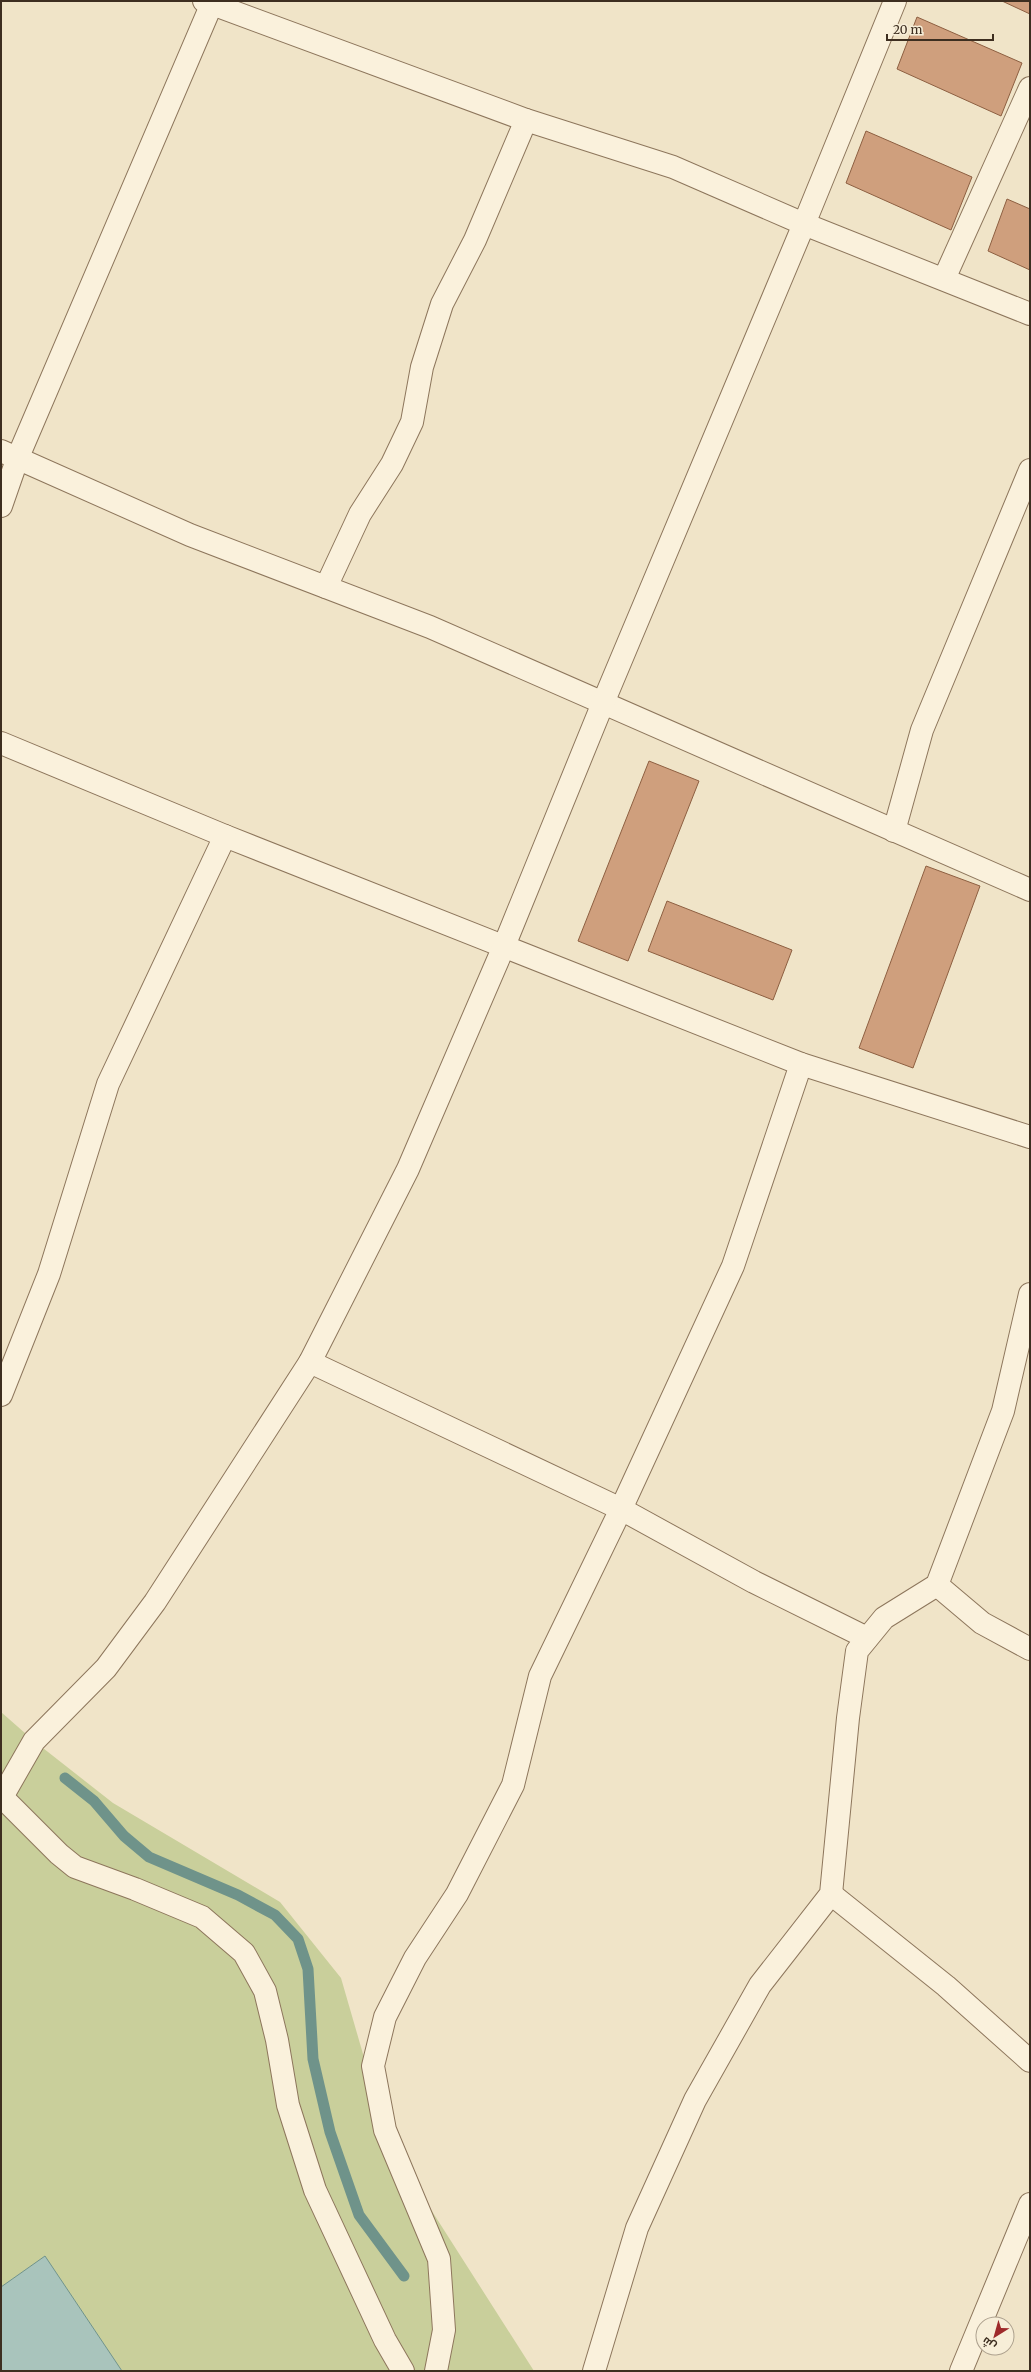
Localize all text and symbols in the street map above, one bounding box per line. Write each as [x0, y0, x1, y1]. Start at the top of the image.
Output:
scale bar [887, 16, 993, 42]
text: 20 m [893, 22, 922, 37]
north arrow [975, 2316, 1015, 2356]
text: ش [979, 2334, 999, 2354]

